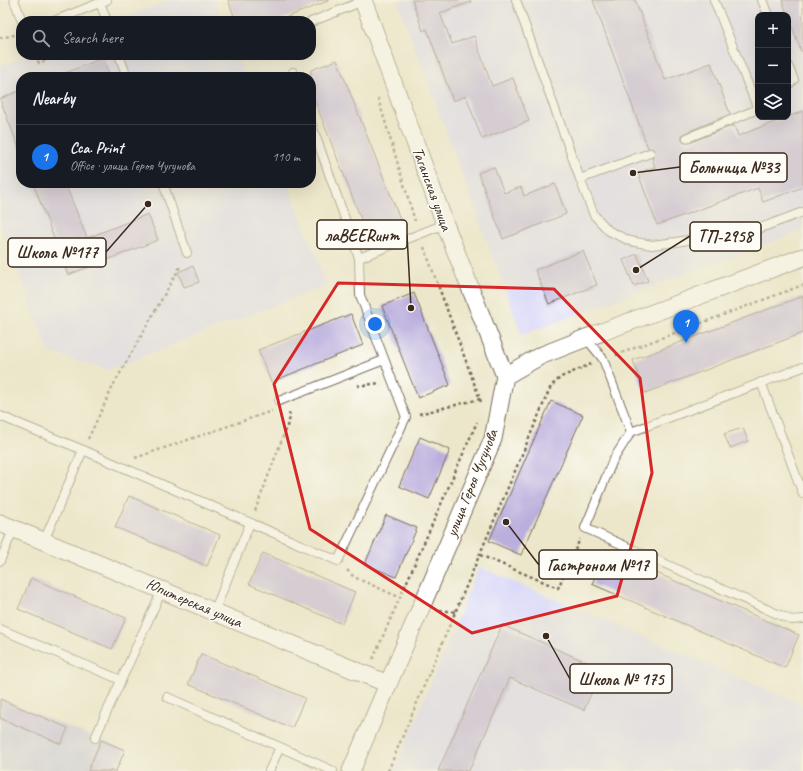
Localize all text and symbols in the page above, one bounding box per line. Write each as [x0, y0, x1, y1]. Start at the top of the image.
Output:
map controls [755, 12, 791, 120]
button: + [755, 12, 791, 48]
search box [16, 16, 316, 60]
icon: search [30, 27, 52, 49]
text: Search here [62, 29, 123, 48]
button: − [755, 48, 791, 84]
button: layers [755, 84, 791, 120]
text: Nearby [32, 88, 75, 109]
text: Cca. Print [70, 139, 123, 158]
street label: Таганская улица [408, 144, 457, 235]
text: 1 [42, 149, 48, 165]
text: 110 m [272, 149, 300, 165]
callout: Больница №33 [680, 153, 787, 182]
text: Больница №33 [689, 157, 781, 178]
text: Office · улица Героя Чугунова [70, 158, 195, 174]
callout: лаBEERинт [317, 220, 407, 249]
callout: ТП-2958 [690, 222, 761, 251]
text: лаBEERинт [325, 225, 400, 246]
text: ТП-2958 [698, 226, 755, 247]
callout: Школа №177 [8, 238, 106, 267]
text: Школа №177 [16, 242, 100, 263]
pin: 1 [673, 310, 699, 343]
your location [365, 314, 385, 334]
street label: улица Героя Чугунова [441, 426, 503, 540]
callout: Гастроном №17 [539, 550, 657, 579]
text: Гастроном №17 [547, 555, 651, 576]
street label: Юпитерская улица [143, 574, 246, 633]
callout: Школа № 175 [570, 664, 672, 693]
text: Школа № 175 [578, 669, 665, 690]

